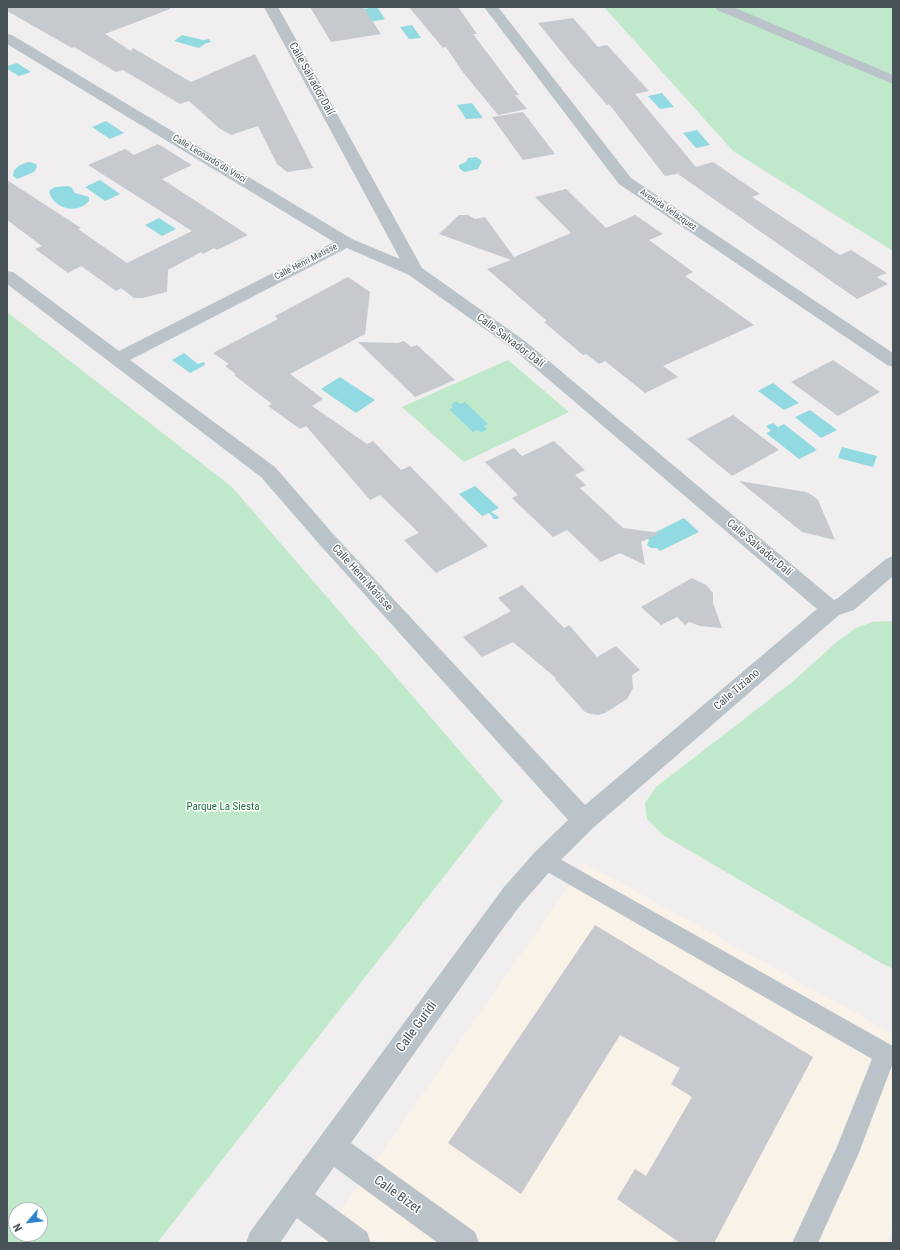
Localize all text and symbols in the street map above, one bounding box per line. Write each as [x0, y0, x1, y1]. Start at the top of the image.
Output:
street label: Calle Salvador Dalí [286, 40, 336, 118]
street label: Calle Leonardo da Vinci [170, 133, 248, 185]
street label: Avenida Velázquez [637, 187, 699, 233]
street label: Calle Henri Matisse [273, 241, 339, 283]
street label: Calle Salvador Dalí [474, 311, 546, 371]
street label: Calle Salvador Dalí [724, 517, 794, 579]
street label: Calle Henri Matisse [329, 542, 395, 614]
street label: Calle Tiziano [712, 667, 762, 713]
park label: Parque La Siesta [186, 800, 260, 814]
street label: Calle Guridi [393, 999, 441, 1055]
street label: Calle Bizet [370, 1173, 424, 1217]
north arrow [8, 1202, 48, 1242]
text: N [11, 1221, 25, 1233]

